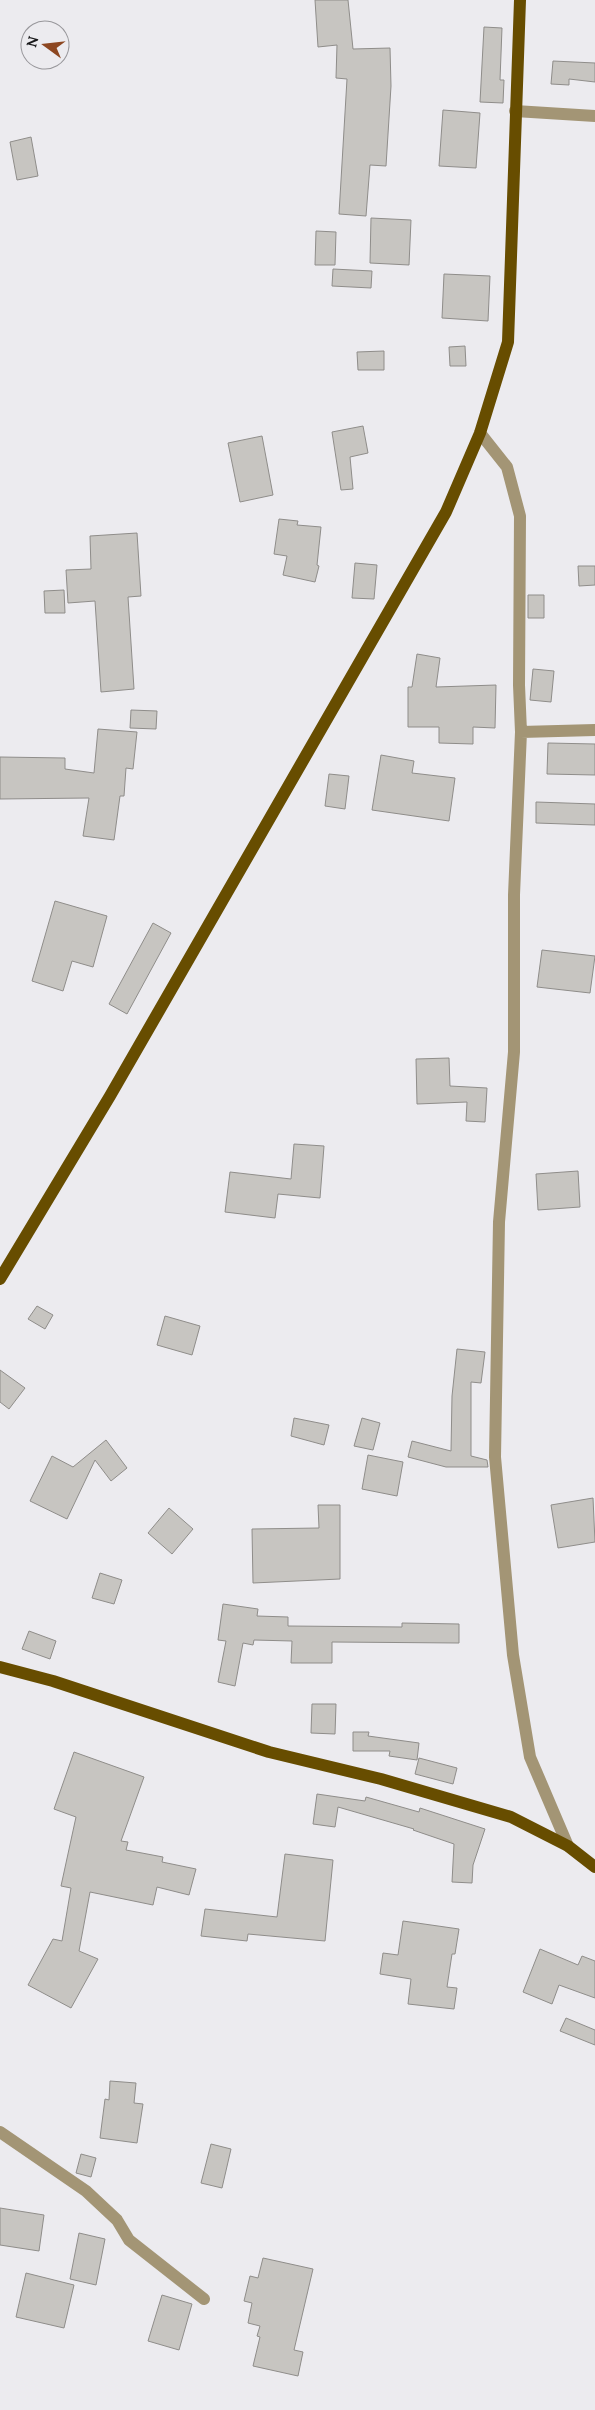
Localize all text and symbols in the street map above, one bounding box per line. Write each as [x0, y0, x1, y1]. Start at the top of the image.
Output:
north arrow [20, 20, 70, 70]
text: N [22, 34, 43, 49]

